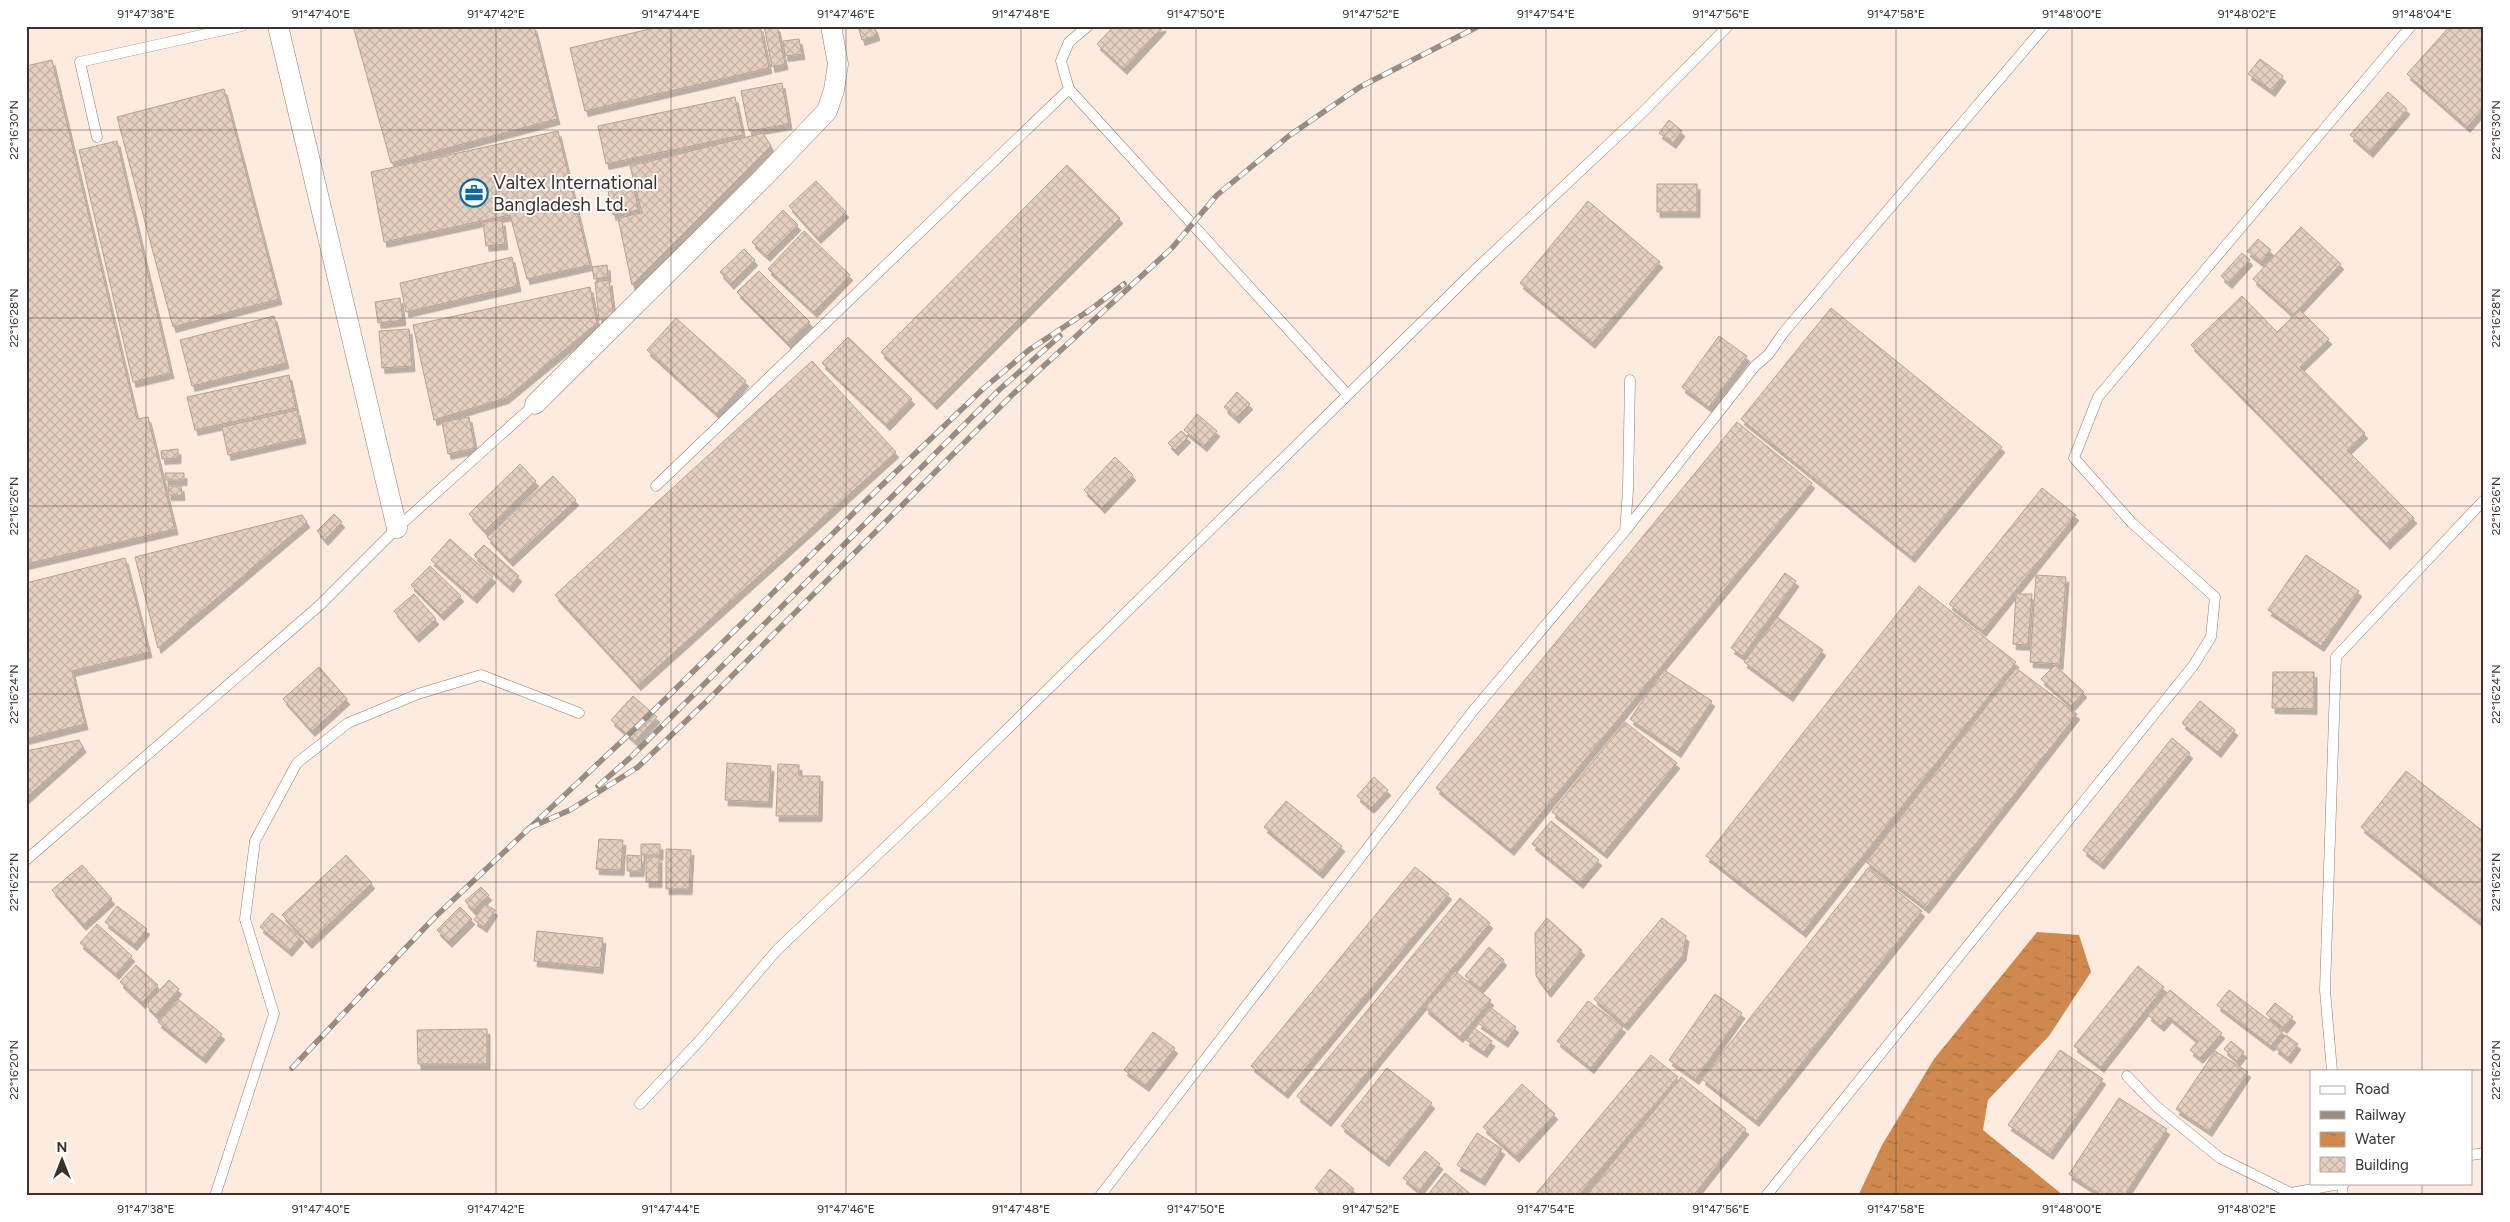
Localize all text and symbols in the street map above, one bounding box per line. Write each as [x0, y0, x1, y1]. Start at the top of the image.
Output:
text: 91°47'38"E [117, 7, 175, 21]
text: 91°47'40"E [292, 7, 350, 21]
text: 91°47'42"E [467, 7, 525, 21]
text: 91°47'44"E [642, 7, 700, 21]
text: 91°47'46"E [817, 7, 875, 21]
text: 91°47'48"E [992, 7, 1050, 21]
text: 91°47'50"E [1167, 7, 1225, 21]
text: 91°47'52"E [1342, 7, 1400, 21]
text: 91°47'54"E [1517, 7, 1575, 21]
text: 91°47'56"E [1692, 7, 1750, 21]
text: 91°47'58"E [1867, 7, 1925, 21]
text: 91°48'00"E [2042, 7, 2102, 21]
text: 91°48'02"E [2218, 7, 2276, 21]
text: 91°48'04"E [2392, 7, 2452, 21]
text: 22°16'30"N [7, 100, 21, 160]
text: 22°16'30"N [2489, 100, 2503, 160]
place label: Valtex International Bangladesh Ltd. [493, 171, 657, 216]
office icon: Valtex International Bangladesh Ltd. [459, 178, 489, 208]
text: 22°16'28"N [7, 288, 21, 348]
text: 22°16'28"N [2489, 288, 2503, 348]
text: 22°16'26"N [7, 477, 21, 535]
text: 22°16'26"N [2489, 477, 2503, 535]
text: 22°16'24"N [7, 664, 21, 724]
text: 22°16'24"N [2489, 664, 2503, 724]
text: 22°16'22"N [7, 853, 21, 911]
text: 22°16'22"N [2489, 853, 2503, 911]
text: 22°16'20"N [7, 1040, 21, 1100]
text: 22°16'20"N [2489, 1040, 2503, 1100]
legend [2310, 1070, 2472, 1184]
text: Road [2355, 1080, 2390, 1098]
text: Railway [2355, 1106, 2406, 1124]
text: Water [2355, 1130, 2395, 1148]
north arrow [38, 1134, 88, 1184]
text: N [57, 1139, 67, 1156]
text: Building [2355, 1156, 2409, 1174]
text: 91°47'38"E [117, 1202, 175, 1216]
text: 91°47'40"E [292, 1202, 350, 1216]
text: 91°47'42"E [467, 1202, 525, 1216]
text: 91°47'44"E [642, 1202, 700, 1216]
text: 91°47'46"E [817, 1202, 875, 1216]
text: 91°47'48"E [992, 1202, 1050, 1216]
text: 91°47'50"E [1167, 1202, 1225, 1216]
text: 91°47'52"E [1342, 1202, 1400, 1216]
text: 91°47'54"E [1517, 1202, 1575, 1216]
text: 91°47'56"E [1692, 1202, 1750, 1216]
text: 91°47'58"E [1867, 1202, 1925, 1216]
text: 91°48'00"E [2042, 1202, 2102, 1216]
text: 91°48'02"E [2218, 1202, 2276, 1216]

